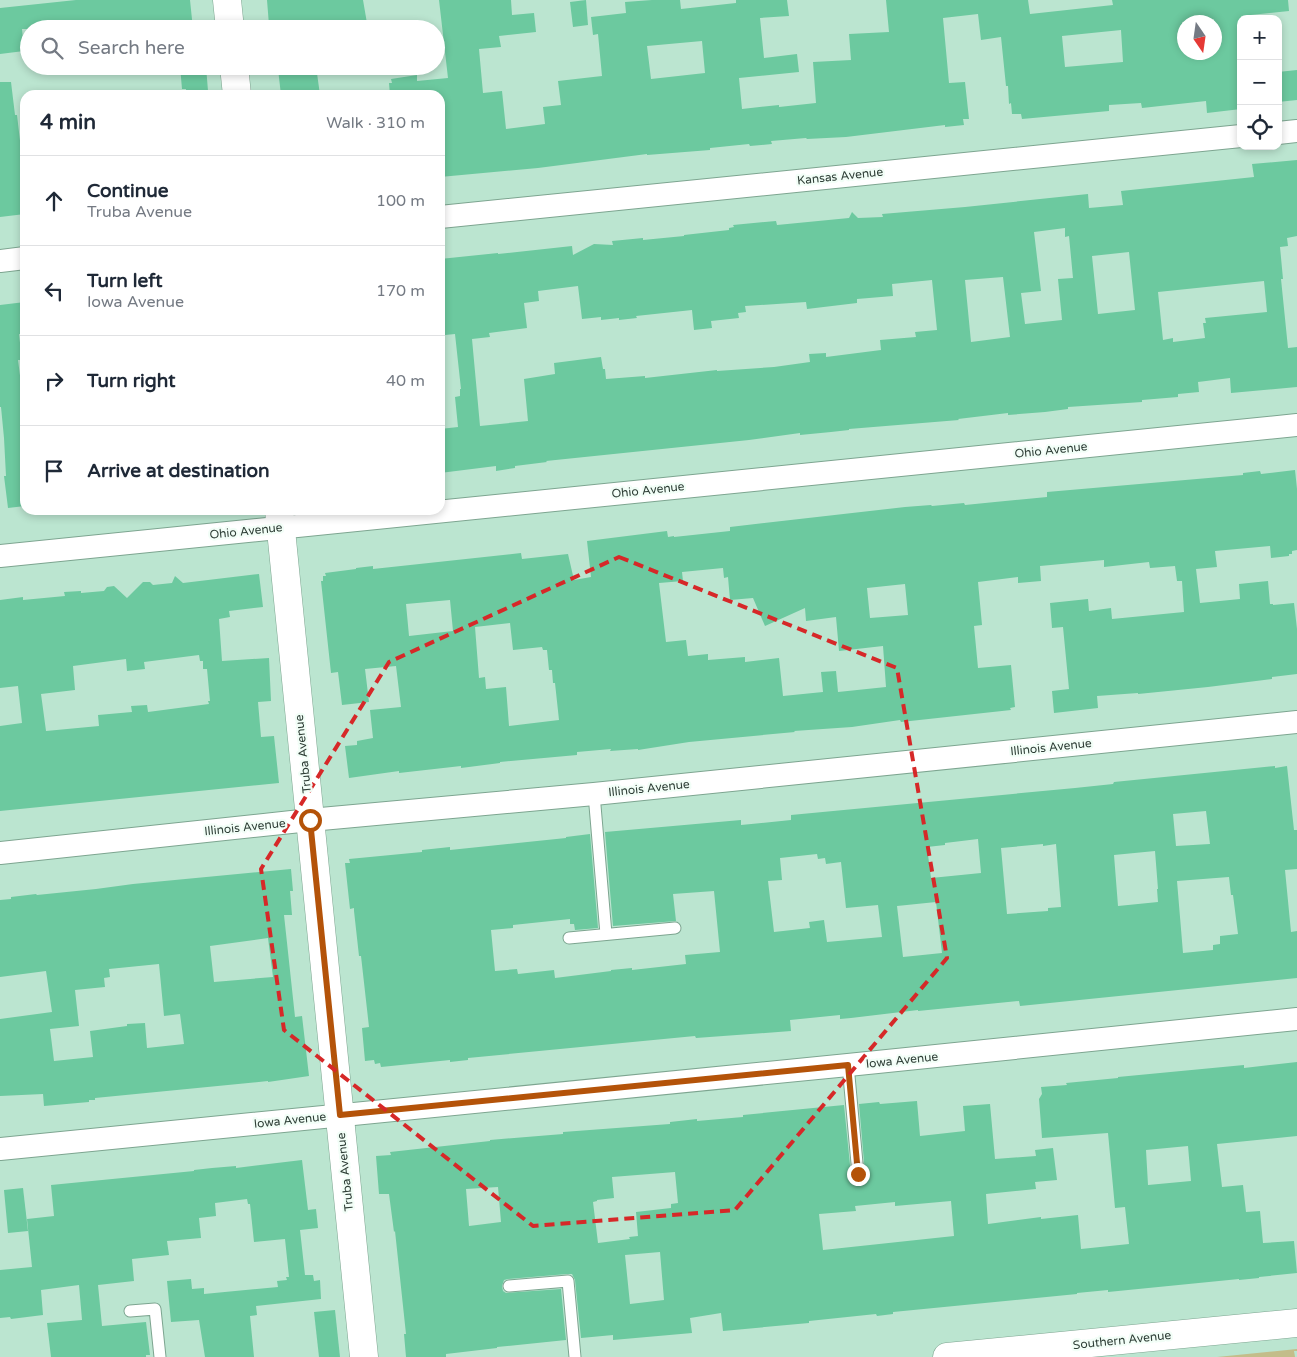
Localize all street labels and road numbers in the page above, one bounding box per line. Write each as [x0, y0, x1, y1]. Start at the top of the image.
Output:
street label: Kansas Avenue [796, 165, 884, 187]
street label: Ohio Avenue [1014, 439, 1088, 461]
street label: Ohio Avenue [611, 479, 685, 501]
street label: Ohio Avenue [209, 520, 283, 542]
street label: Truba Avenue [292, 714, 314, 794]
street label: Illinois Avenue [1010, 736, 1093, 758]
street label: Illinois Avenue [608, 777, 691, 799]
street label: Illinois Avenue [204, 816, 287, 838]
street label: Iowa Avenue [865, 1049, 939, 1071]
street label: Iowa Avenue [253, 1109, 327, 1131]
street label: Truba Avenue [334, 1132, 356, 1212]
street label: Southern Avenue [1072, 1328, 1172, 1352]

